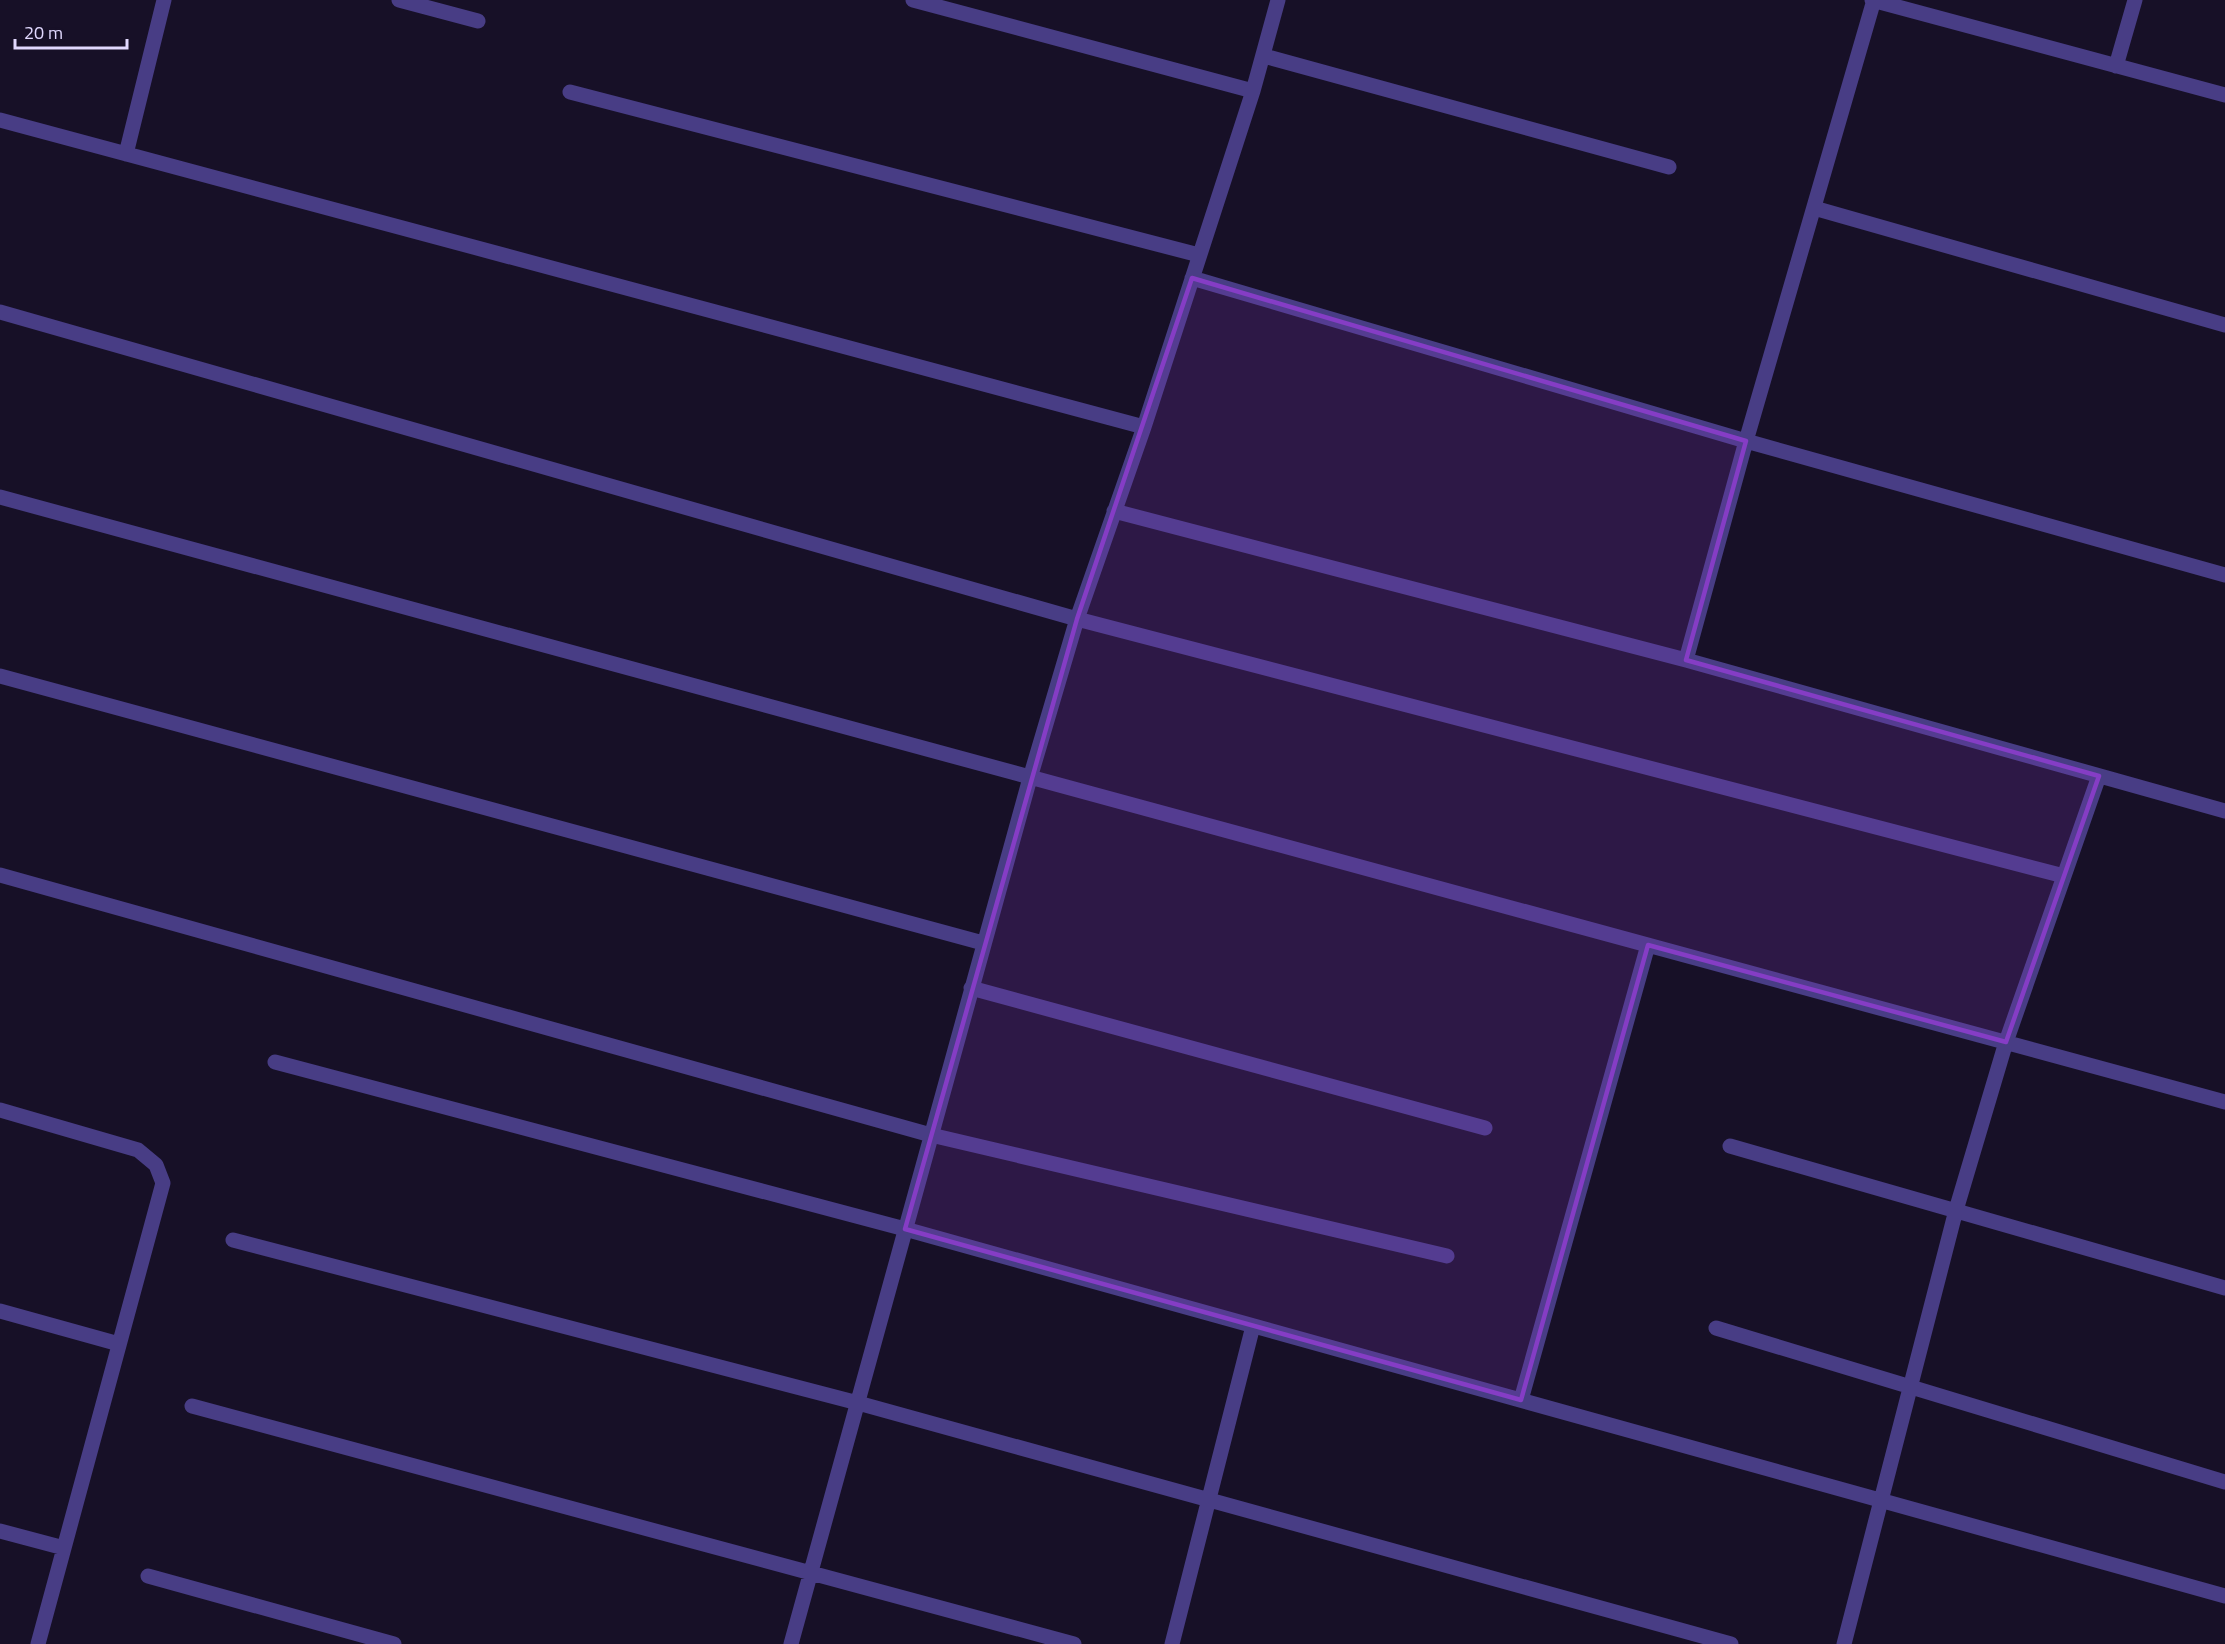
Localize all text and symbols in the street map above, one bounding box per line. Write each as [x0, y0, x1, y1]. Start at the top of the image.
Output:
scale bar [15, 12, 128, 50]
text: 20 m [24, 19, 63, 46]

